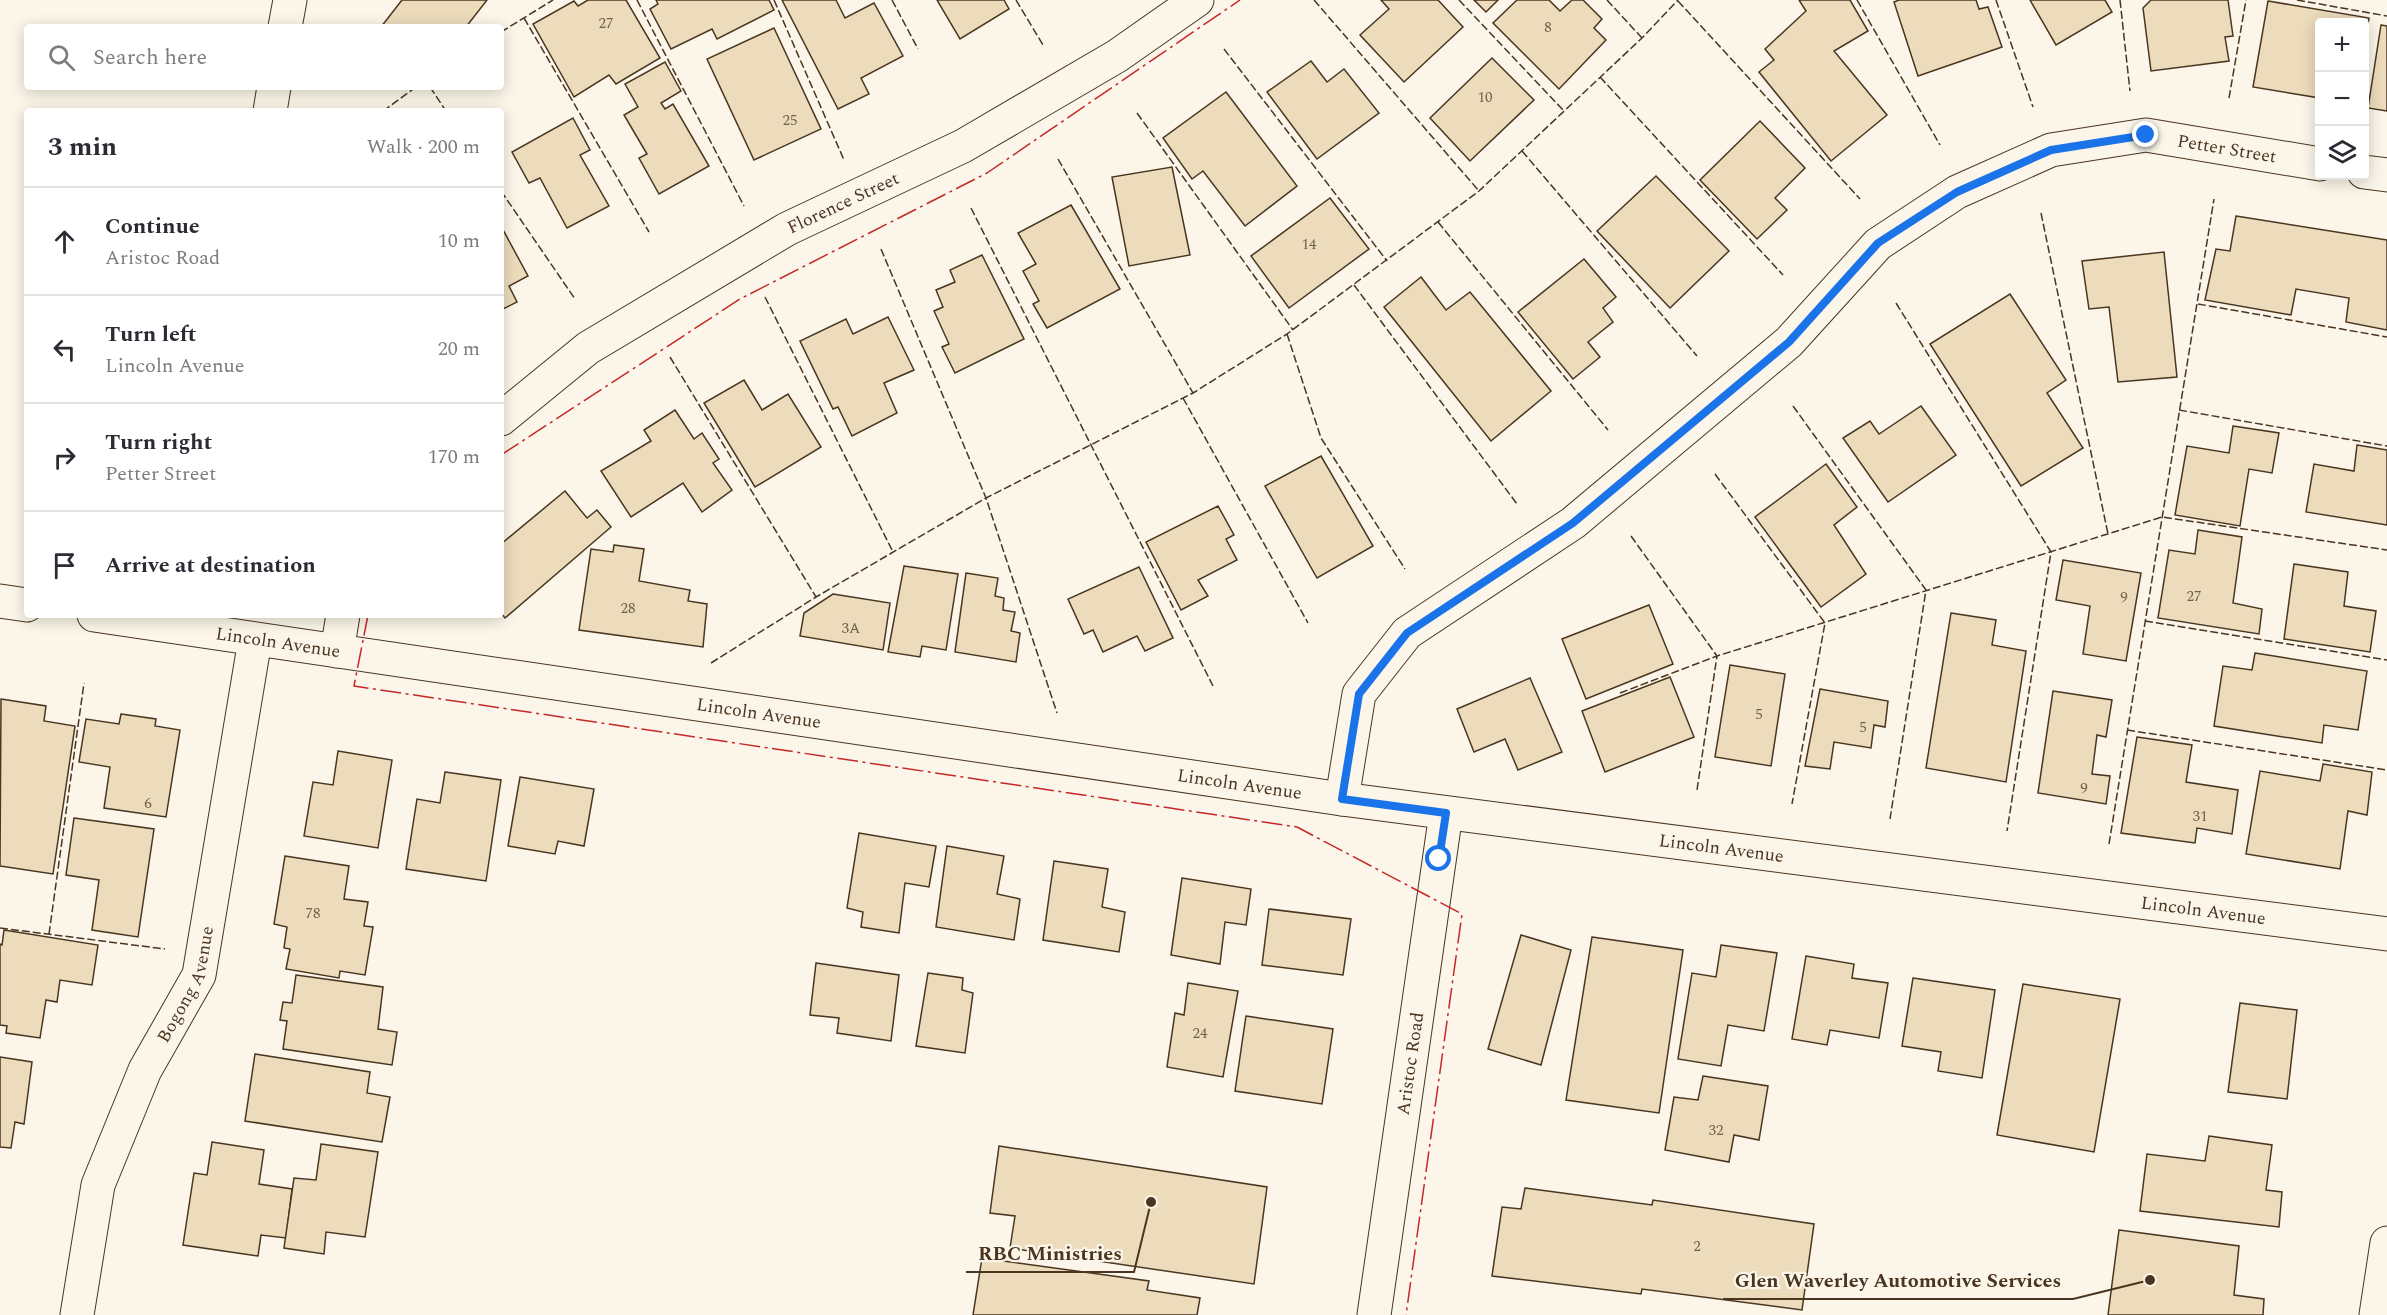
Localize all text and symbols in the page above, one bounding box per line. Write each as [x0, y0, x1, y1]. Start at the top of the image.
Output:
house number: 27 [598, 12, 614, 35]
house number: 8 [1544, 16, 1552, 39]
map controls [2315, 18, 2369, 180]
button: + [2315, 18, 2369, 72]
search box [24, 24, 504, 90]
icon: search [45, 41, 78, 74]
text: Search here [93, 41, 207, 74]
button: − [2315, 72, 2369, 126]
house number: 10 [1477, 86, 1493, 109]
house number: 25 [782, 109, 798, 132]
route end [2132, 121, 2158, 147]
button: layers [2315, 126, 2369, 180]
text: 3 min [48, 127, 117, 167]
street label: Petter Street [2175, 127, 2279, 170]
text: Walk · 200 m [367, 132, 480, 162]
street label: Florence Street [782, 165, 904, 241]
text: Continue [105, 210, 200, 243]
icon: ahead [48, 225, 81, 258]
text: 10 m [438, 226, 480, 256]
house number: 14 [1301, 233, 1317, 256]
text: Aristoc Road [105, 243, 220, 273]
text: Turn left [105, 318, 197, 351]
icon: left [48, 333, 81, 366]
text: 20 m [438, 334, 480, 364]
text: Lincoln Avenue [105, 351, 244, 381]
text: Turn right [105, 426, 212, 459]
icon: right [48, 441, 81, 474]
text: 170 m [428, 442, 480, 472]
text: Petter Street [105, 459, 216, 489]
icon: arrive [48, 549, 81, 582]
text: Arrive at destination [105, 549, 316, 582]
house number: 27 [2186, 585, 2202, 608]
house number: 9 [2120, 586, 2128, 609]
house number: 28 [620, 597, 636, 620]
house number: 3A [842, 617, 860, 640]
street label: Lincoln Avenue [214, 620, 342, 665]
street label: Lincoln Avenue [695, 691, 823, 736]
house number: 5 [1755, 703, 1763, 726]
house number: 5 [1859, 716, 1867, 739]
street label: Lincoln Avenue [1176, 761, 1304, 806]
house number: 9 [2080, 777, 2088, 800]
house number: 6 [144, 792, 152, 815]
house number: 31 [2192, 805, 2208, 828]
street label: Lincoln Avenue [1657, 827, 1785, 869]
route start [1425, 845, 1451, 871]
street label: Lincoln Avenue [2139, 889, 2267, 932]
house number: 78 [305, 902, 321, 925]
street label: Bogong Avenue [150, 924, 220, 1048]
street label: Aristoc Road [1389, 1010, 1431, 1117]
house number: 24 [1192, 1022, 1208, 1045]
house number: 32 [1708, 1119, 1724, 1142]
callout: RBC Ministries [966, 1234, 1134, 1272]
house number: 2 [1693, 1235, 1701, 1258]
text: RBC Ministries [978, 1239, 1122, 1269]
callout: Glen Waverley Automotive Services [1723, 1261, 2073, 1299]
text: Glen Waverley Automotive Services [1735, 1266, 2061, 1296]

